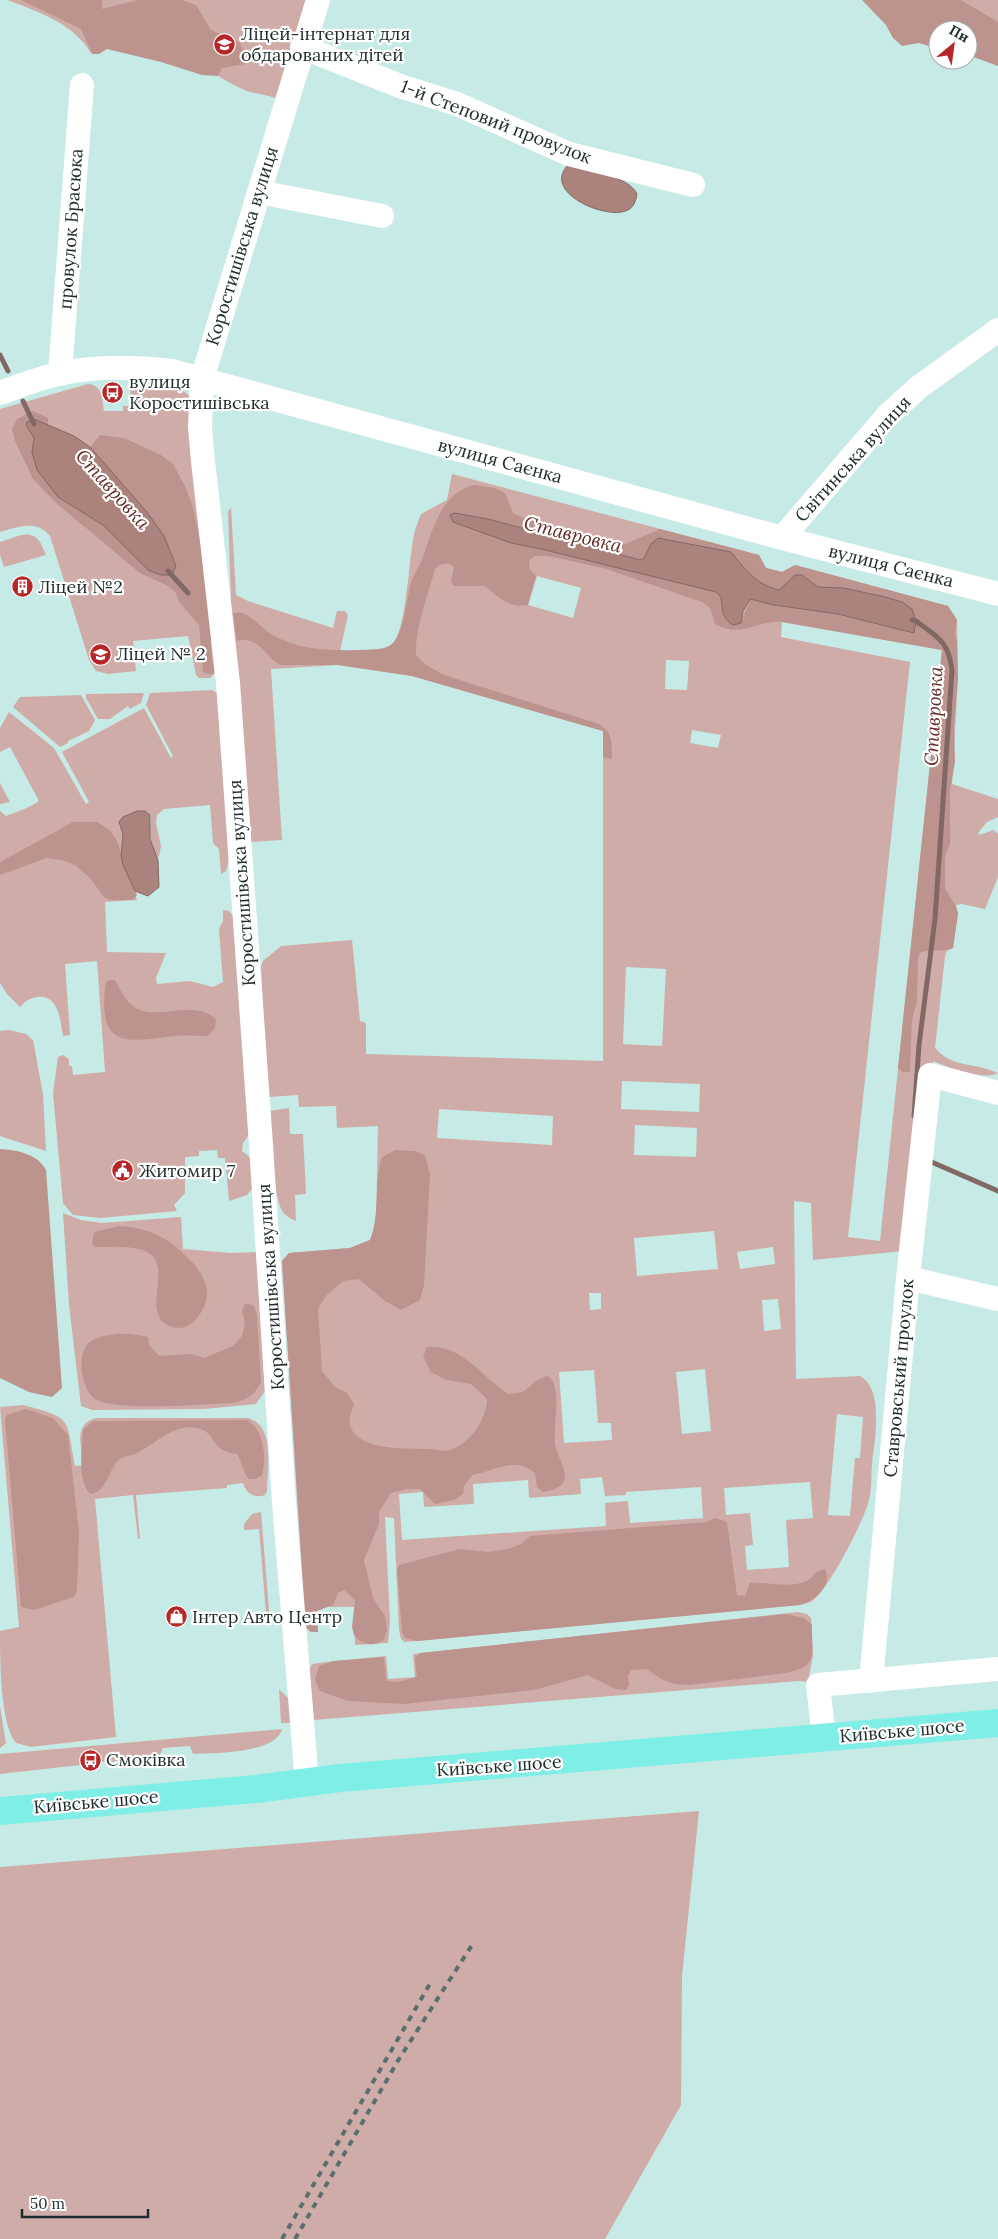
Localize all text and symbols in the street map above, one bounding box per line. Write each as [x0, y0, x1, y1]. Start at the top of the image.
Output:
north arrow [928, 20, 978, 70]
text: Пн [946, 21, 973, 46]
place label: Ліцей-інтернат для обдарованих дітей [241, 22, 410, 66]
school or university icon: Ліцей-інтернат для обдарованих дітей [213, 32, 237, 56]
street label: 1-й Степовий провулок [397, 74, 595, 169]
street label: Коростишівська вулиця [200, 143, 283, 348]
street label: провулок Брасюка [53, 148, 88, 310]
place label: вулиця Коростишівська [129, 370, 270, 414]
bus stop icon: вулиця Коростишівська [101, 380, 125, 404]
street label: Світинська вулиця [790, 391, 916, 527]
street label: вулиця Саєнка [435, 433, 565, 488]
water label: Ставровка [71, 444, 156, 535]
water label: Ставровка [522, 510, 625, 558]
street label: вулиця Саєнка [826, 539, 956, 592]
building icon: Ліцей №2 [10, 575, 34, 599]
place label: Ліцей №2 [38, 575, 123, 598]
school or university icon: Ліцей № 2 [88, 642, 112, 666]
place label: Ліцей № 2 [116, 642, 206, 665]
water label: Ставровка [918, 665, 948, 766]
street label: Коростишівська вулиця [223, 779, 260, 987]
public building icon: Житомир 7 [111, 1159, 135, 1183]
place label: Житомир 7 [139, 1159, 235, 1182]
street label: Коростишівська вулиця [252, 1183, 289, 1391]
street label: Ставровський проулок [878, 1277, 919, 1478]
shop icon: Інтер Авто Центр [164, 1605, 188, 1629]
place label: Інтер Авто Центр [192, 1605, 342, 1628]
street label: Київське шосе [838, 1714, 966, 1747]
bus stop icon: Смоківка [78, 1748, 102, 1772]
place label: Смоківка [106, 1748, 185, 1771]
street label: Київське шосе [436, 1750, 563, 1781]
street label: Київське шосе [32, 1785, 160, 1818]
scale bar [22, 2186, 149, 2218]
text: 50 m [30, 2194, 65, 2213]

